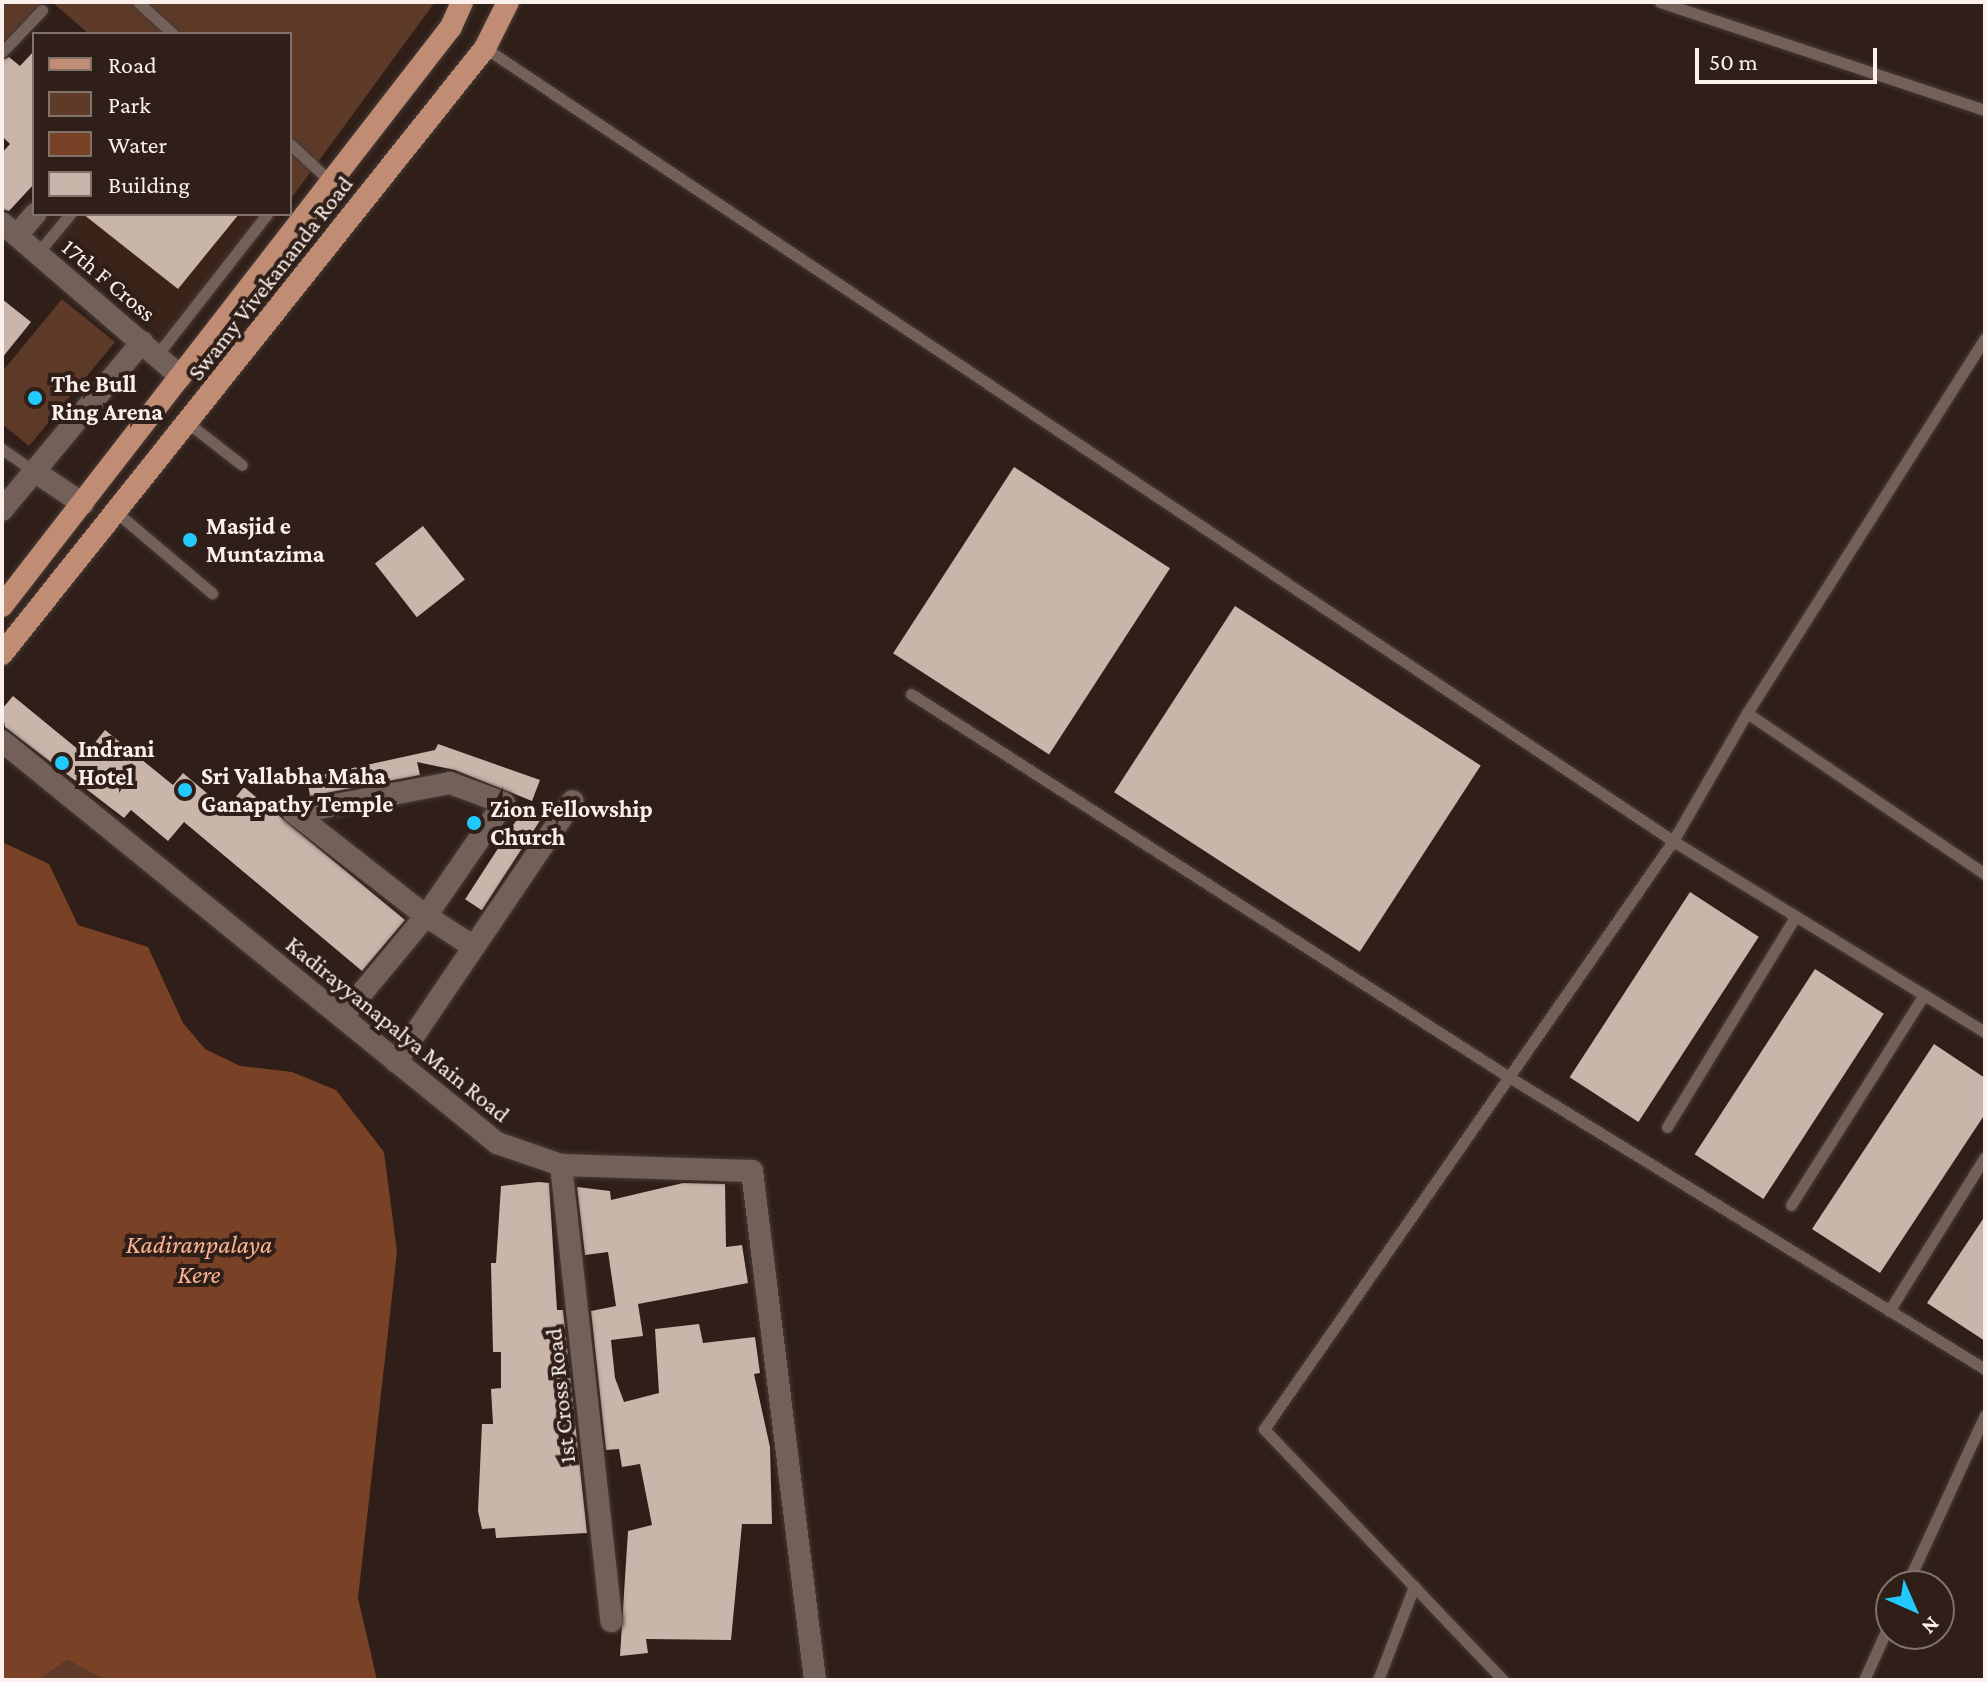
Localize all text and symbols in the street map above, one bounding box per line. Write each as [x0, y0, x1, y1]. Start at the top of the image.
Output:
legend [32, 32, 292, 216]
scale bar [1699, 32, 1881, 82]
text: 50 m [1709, 48, 1758, 75]
text: Road [108, 51, 157, 78]
text: Park [108, 91, 151, 118]
text: Water [108, 131, 167, 158]
street label: Swamy Vivekananda Road [181, 170, 359, 386]
text: Building [108, 171, 190, 198]
street label: 17th F Cross [56, 232, 162, 328]
place label: The Bull Ring Arena [51, 370, 163, 426]
marker: The Bull Ring Arena [26, 389, 44, 407]
place label: Masjid e Muntazima [206, 512, 324, 568]
marker: Masjid e Muntazima [181, 531, 199, 549]
place label: Indrani Hotel [78, 735, 155, 791]
marker: Indrani Hotel [53, 754, 71, 772]
place label: Sri Vallabha Maha Ganapathy Temple [201, 762, 393, 818]
marker: Sri Vallabha Maha Ganapathy Temple [176, 781, 194, 799]
place label: Zion Fellowship Church [490, 795, 653, 851]
marker: Zion Fellowship Church [465, 814, 483, 832]
street label: Kadirayyanapalya Main Road [280, 930, 516, 1128]
water label: Kadiranpalaya Kere [126, 1229, 272, 1290]
street label: 1st Cross Road [539, 1327, 581, 1465]
north arrow [1875, 1570, 1955, 1650]
text: N [1917, 1612, 1945, 1640]

